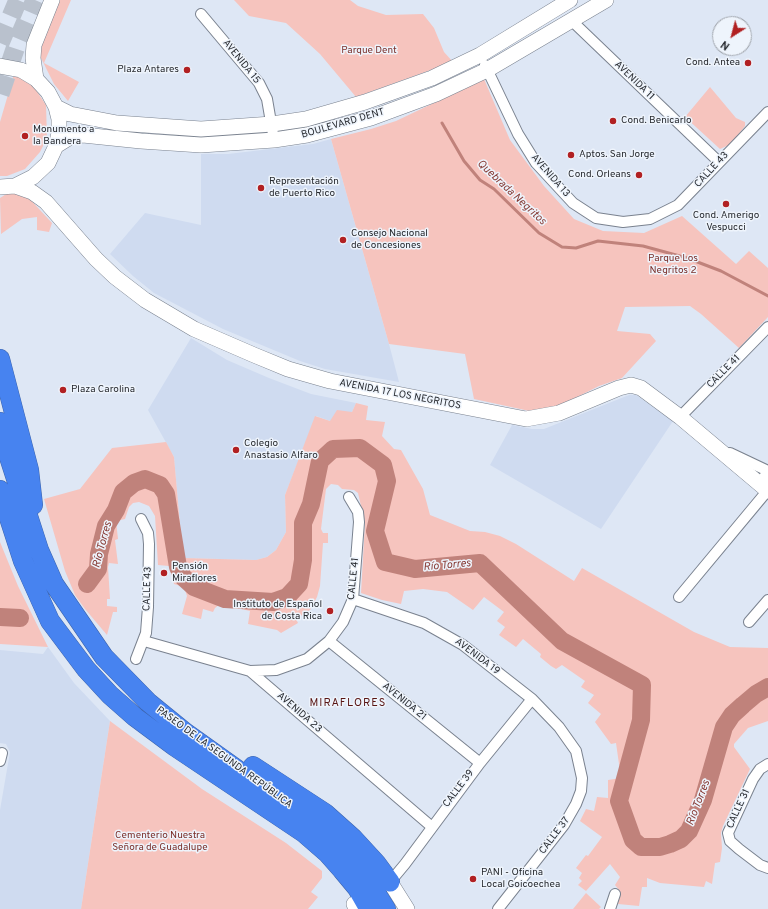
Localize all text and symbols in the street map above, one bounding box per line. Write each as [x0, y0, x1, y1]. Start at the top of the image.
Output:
north arrow [712, 16, 752, 56]
street label: AVENIDA 15 [220, 37, 262, 87]
text: N [718, 37, 733, 53]
park label: Parque Dent [341, 45, 397, 57]
place label: Cond. Antea [685, 57, 740, 69]
marker: Cond. Antea [743, 58, 753, 68]
street label: AVENIDA 11 [612, 59, 656, 103]
place label: Plaza Antares [117, 64, 179, 76]
marker: Plaza Antares [182, 65, 192, 75]
street label: BOULEVARD DENT [300, 106, 386, 142]
place label: Cond. Benicarlo [621, 115, 692, 127]
marker: Cond. Benicarlo [608, 116, 618, 126]
place label: Monumento a la Bandera [33, 124, 94, 148]
marker: Monumento a la Bandera [20, 131, 30, 141]
place label: Aptos. San Jorge [579, 149, 655, 161]
marker: Aptos. San Jorge [566, 150, 576, 160]
street label: CALLE 43 [692, 150, 732, 190]
street label: AVENIDA 13 [528, 152, 572, 200]
water label: Quebrada Negritos [474, 158, 548, 228]
place label: Cond. Orleans [568, 169, 631, 181]
marker: Cond. Orleans [634, 170, 644, 180]
place label: Representación de Puerto Rico [269, 176, 339, 200]
marker: Representación de Puerto Rico [256, 183, 266, 193]
marker: Cond. Amerigo Vespucci [721, 199, 731, 209]
place label: Cond. Amerigo Vespucci [693, 210, 759, 234]
place label: Consejo Nacional de Concesiones [351, 228, 428, 252]
marker: Consejo Nacional de Concesiones [338, 235, 348, 245]
park label: Parque Los Negritos 2 [648, 253, 698, 276]
street label: CALLE 41 [705, 353, 743, 391]
street label: AVENIDA 17 LOS NEGRITOS [338, 377, 462, 413]
place label: Plaza Carolina [71, 384, 135, 396]
marker: Plaza Carolina [58, 385, 68, 395]
place label: Colegio Anastasio Alfaro [244, 438, 318, 462]
marker: Colegio Anastasio Alfaro [231, 445, 241, 455]
water label: Río Torres [90, 520, 116, 570]
street label: CALLE 41 [346, 557, 362, 601]
water label: Río Torres [423, 557, 471, 575]
place label: Pensión Miraflores [172, 561, 217, 584]
street label: CALLE 43 [141, 566, 155, 612]
marker: Pensión Miraflores [159, 568, 169, 578]
place label: Instituto de Español de Costa Rica [233, 599, 322, 622]
marker: Instituto de Español de Costa Rica [325, 606, 335, 616]
street label: AVENIDA 19 [452, 636, 502, 678]
street label: AVENIDA 21 [380, 681, 428, 723]
street label: AVENIDA 23 [274, 690, 324, 736]
district label: MIRAFLORES [310, 697, 386, 711]
street label: PASEO DE LA SEGUNDA REPÚBLICA [154, 705, 294, 811]
street label: CALLE 39 [441, 768, 477, 810]
water label: Río Torres [684, 778, 714, 828]
street label: CALLE 31 [725, 787, 753, 831]
street label: CALLE 37 [537, 815, 573, 857]
park label: Cementerio Nuestra Señora de Guadalupe [112, 830, 208, 854]
place label: PANI - Oficina Local Goicoechea [481, 867, 560, 890]
marker: PANI - Oficina Local Goicoechea [468, 874, 478, 884]

